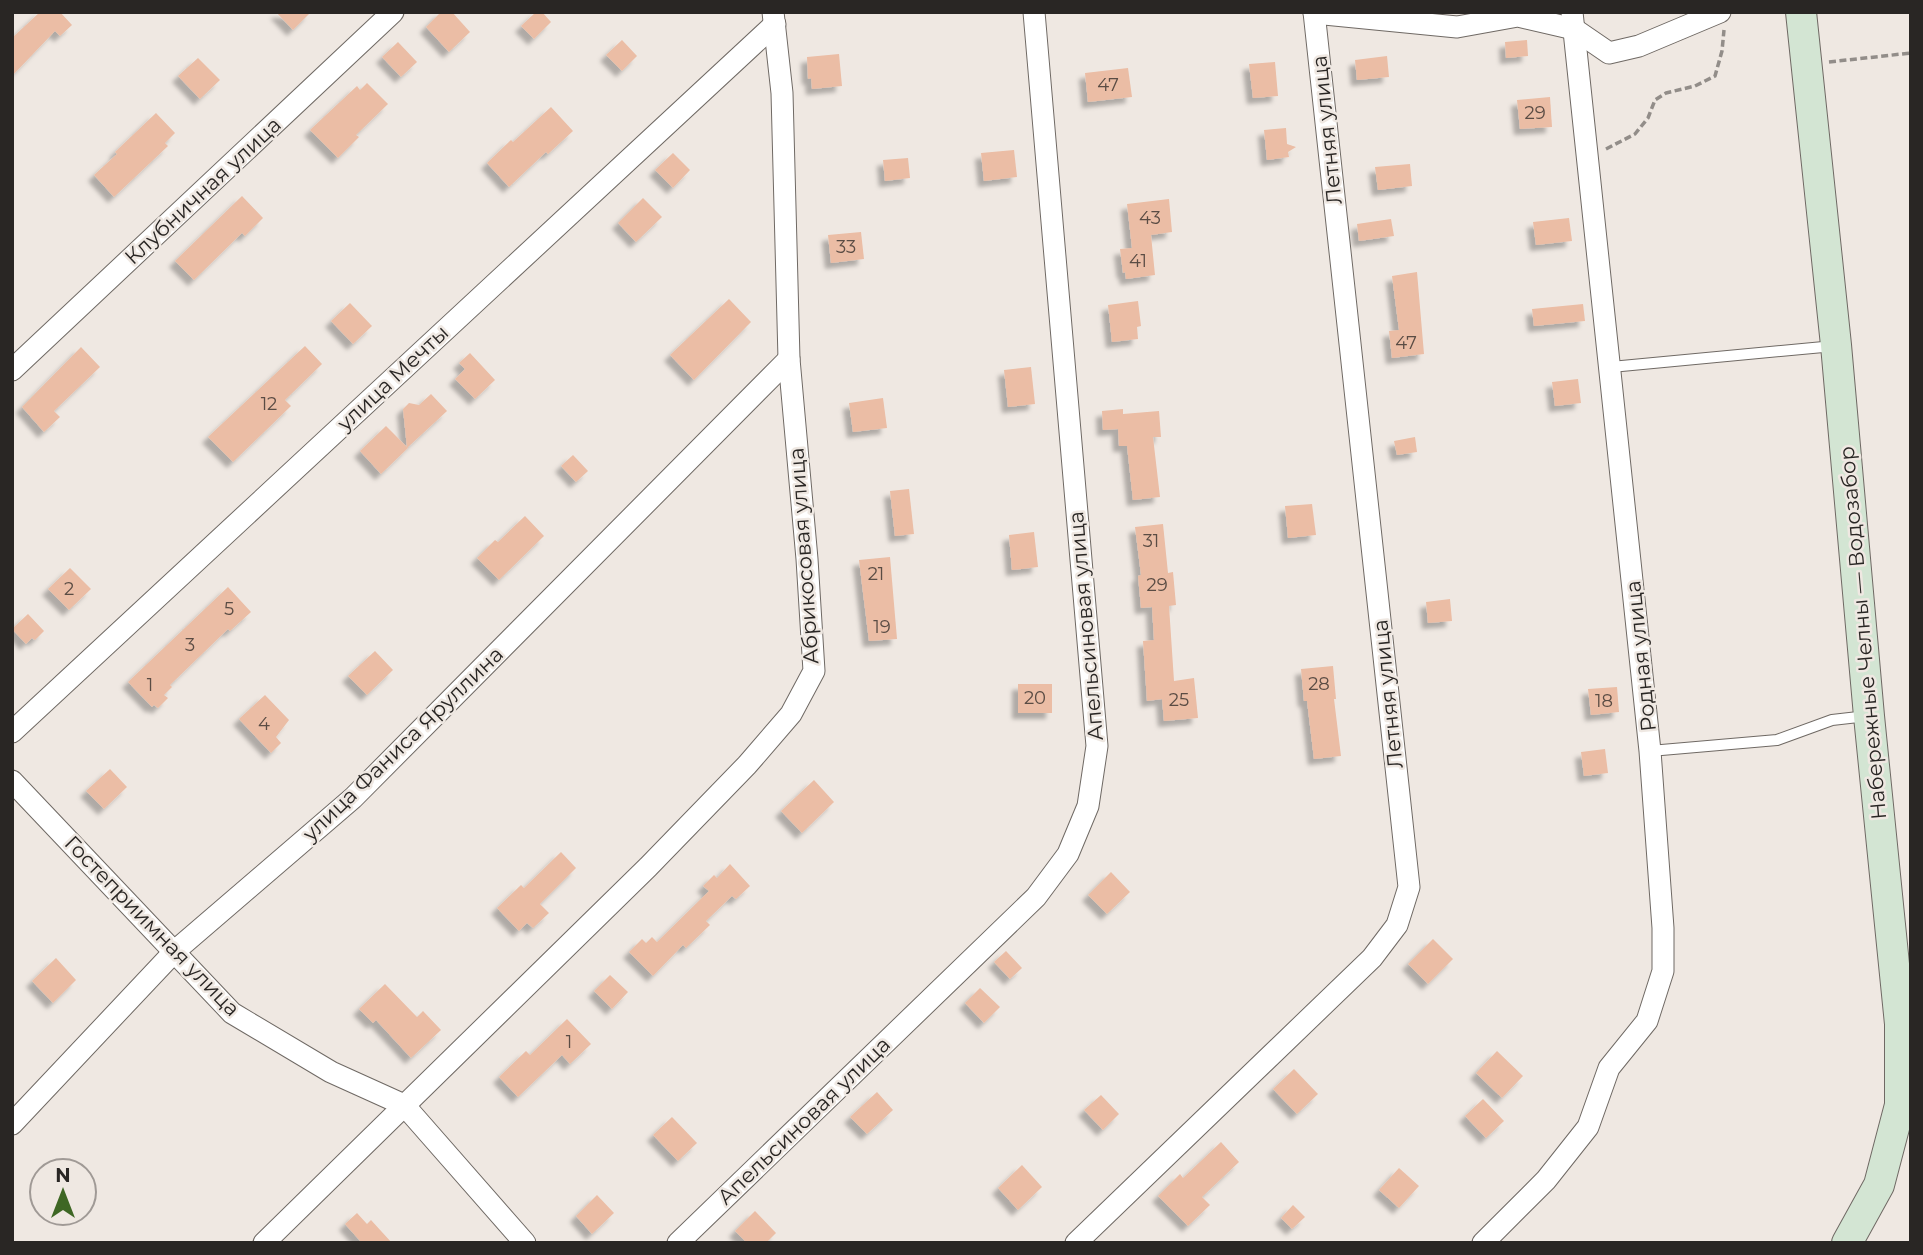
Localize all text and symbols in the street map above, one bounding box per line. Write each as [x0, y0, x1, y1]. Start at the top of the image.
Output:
street label: Летняя улица [1306, 54, 1347, 206]
house number: 47 [1097, 74, 1119, 96]
house number: 29 [1524, 102, 1546, 124]
street label: Клубничная улица [119, 112, 286, 270]
house number: 43 [1139, 207, 1161, 229]
house number: 33 [836, 236, 856, 258]
house number: 41 [1129, 250, 1147, 272]
street label: улица Мечты [331, 320, 454, 436]
house number: 47 [1395, 332, 1417, 354]
house number: 12 [261, 393, 277, 415]
street label: Набережные Челны — Водозабор [1834, 445, 1891, 821]
street label: Абрикосовая улица [783, 447, 824, 665]
street label: Апельсиновая улица [1063, 510, 1108, 742]
house number: 31 [1143, 530, 1159, 552]
house number: 21 [868, 563, 884, 585]
house number: 29 [1146, 574, 1168, 596]
house number: 2 [64, 578, 74, 600]
street label: Родная улица [1620, 579, 1661, 733]
house number: 5 [224, 598, 234, 620]
house number: 19 [873, 616, 891, 638]
street label: Летняя улица [1367, 618, 1408, 770]
house number: 3 [185, 634, 195, 656]
street label: улица Фаниса Яруллина [297, 641, 508, 847]
house number: 28 [1308, 673, 1330, 695]
house number: 1 [147, 674, 153, 696]
house number: 20 [1024, 687, 1046, 709]
house number: 25 [1169, 689, 1189, 711]
house number: 18 [1595, 690, 1613, 712]
house number: 4 [258, 713, 270, 735]
street label: Гостеприимная улица [60, 830, 245, 1021]
house number: 1 [566, 1031, 572, 1053]
street label: Апельсиновая улица [712, 1032, 895, 1210]
north arrow [28, 1157, 98, 1227]
text: N [55, 1164, 71, 1187]

